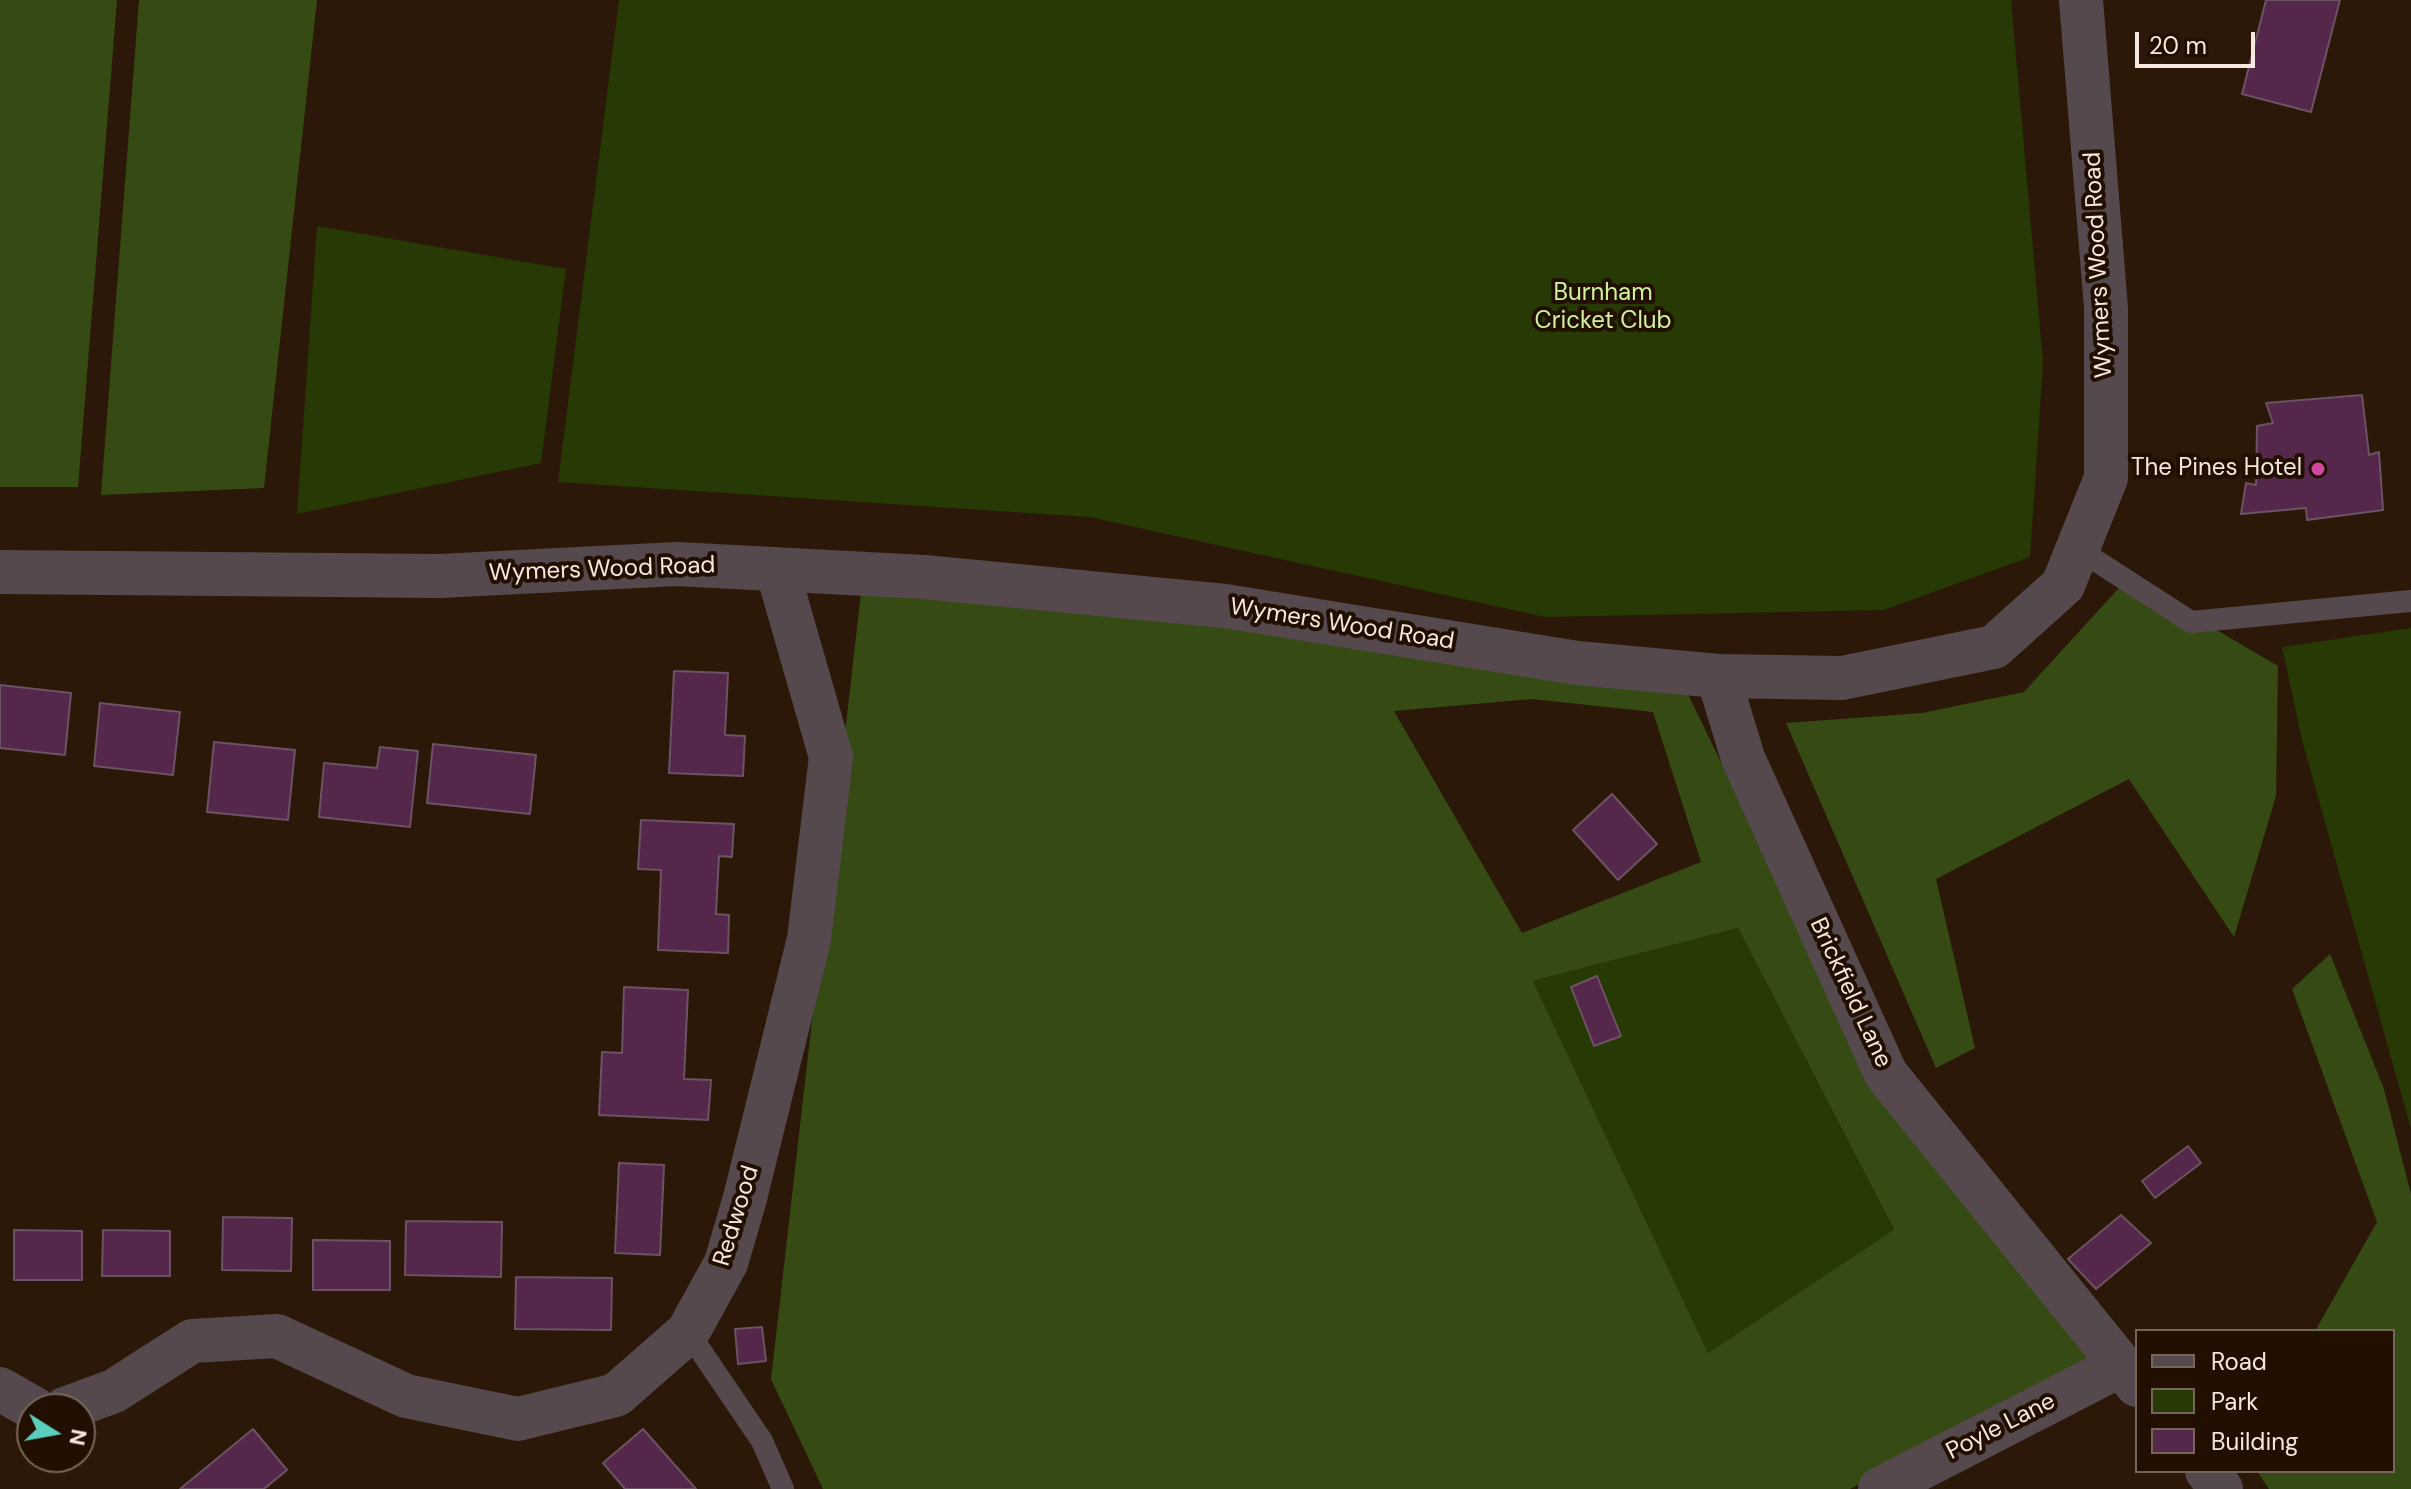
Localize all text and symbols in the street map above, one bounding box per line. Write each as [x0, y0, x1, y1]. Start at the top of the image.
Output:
scale bar [2139, 16, 2259, 66]
text: 20 m [2149, 30, 2207, 61]
street label: Wymers Wood Road [2079, 151, 2119, 379]
park label: Burnham Cricket Club [1534, 280, 1672, 336]
place label: The Pines Hotel [2131, 455, 2302, 483]
marker: The Pines Hotel [2309, 460, 2327, 478]
street label: Wymers Wood Road [488, 552, 716, 588]
street label: Wymers Wood Road [1228, 593, 1456, 657]
street label: Brickfield Lane [1803, 914, 1897, 1072]
street label: Redwood [708, 1162, 766, 1270]
legend [2135, 1329, 2395, 1473]
text: Road [2211, 1346, 2267, 1377]
text: Park [2211, 1386, 2258, 1417]
street label: Poyle Lane [1942, 1387, 2060, 1467]
north arrow [16, 1393, 96, 1473]
text: Building [2211, 1426, 2298, 1457]
text: N [62, 1427, 94, 1448]

